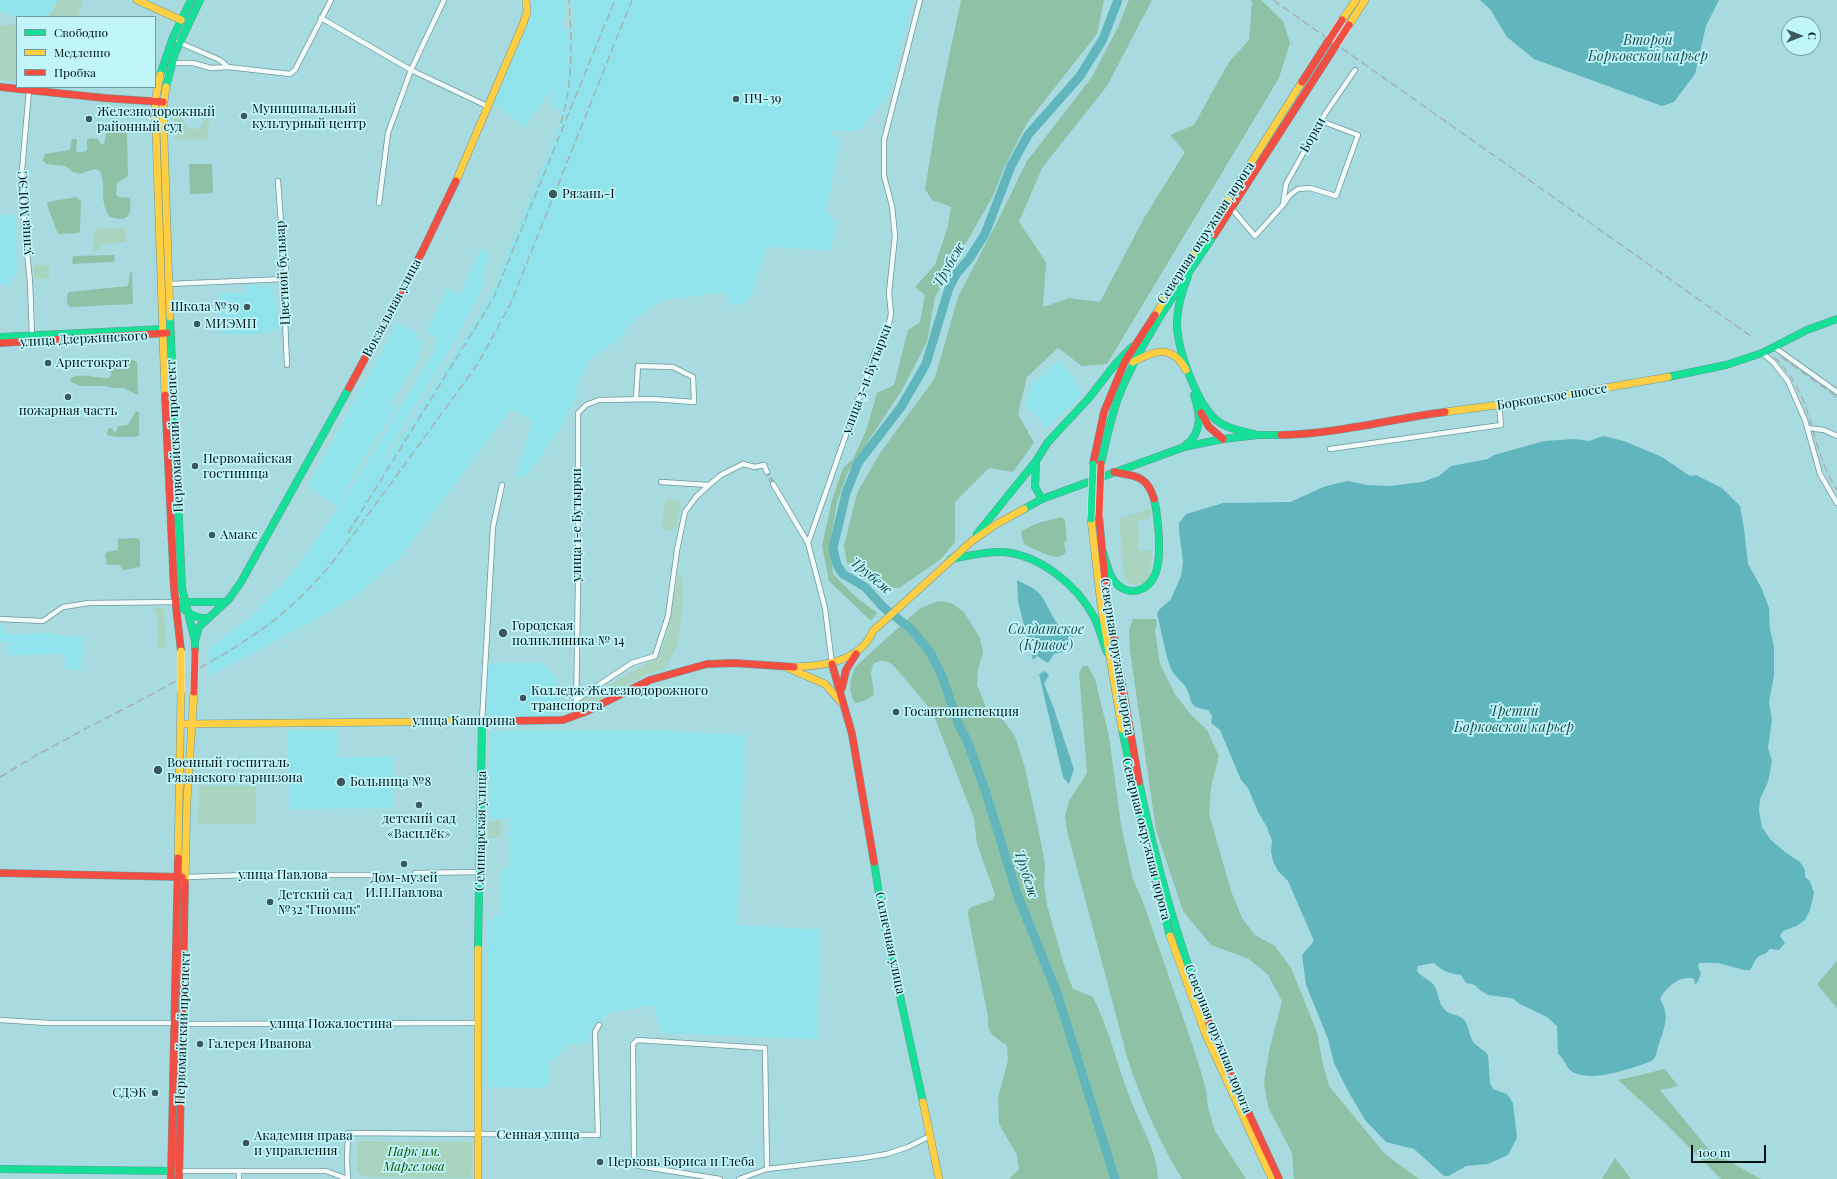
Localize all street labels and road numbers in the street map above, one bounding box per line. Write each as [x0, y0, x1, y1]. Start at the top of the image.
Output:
street label: Борки [1297, 115, 1329, 155]
street label: Северная окружная дорога [1154, 159, 1258, 307]
street label: улица МОГЭС [15, 171, 35, 255]
street label: Цветной бульвар [272, 220, 294, 326]
street label: Вокзальная улица [360, 256, 424, 360]
street label: улица 3-и Бутырки [839, 322, 895, 436]
street label: улица Дзержинского [20, 328, 148, 350]
street label: Первомайский проспект [163, 359, 187, 513]
street label: Борковское шоссе [1496, 381, 1608, 413]
street label: улица 1-е Бутырки [569, 468, 585, 582]
street label: Северная оружная дорога [1097, 577, 1137, 737]
street label: улица Каширина [413, 713, 515, 729]
street label: Северная окружная дорога [1118, 756, 1174, 922]
street label: Семинарская улица [472, 771, 490, 891]
street label: улица Павлова [238, 867, 328, 883]
street label: Солнечная улица [872, 890, 908, 996]
street label: Первомайский проспект [173, 951, 193, 1105]
street label: Северная оружная дорога [1181, 962, 1255, 1116]
street label: улица Пожалостина [270, 1016, 392, 1032]
street label: Сенная улица [496, 1127, 580, 1143]

